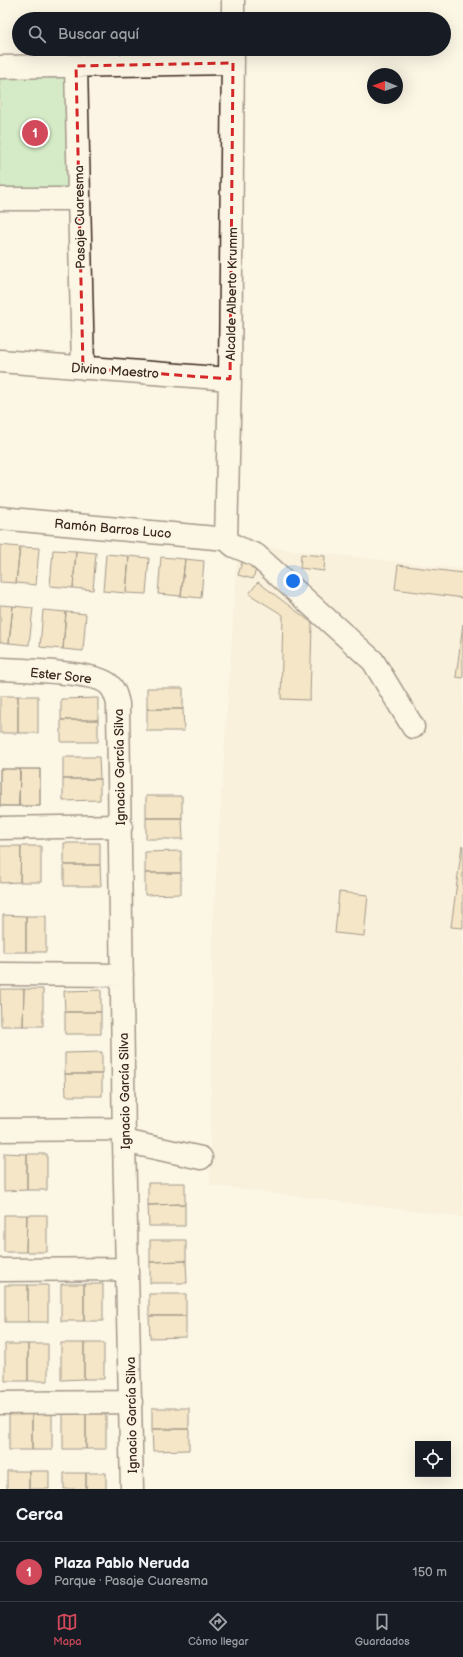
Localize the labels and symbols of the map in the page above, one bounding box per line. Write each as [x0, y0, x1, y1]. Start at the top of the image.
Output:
north arrow [367, 68, 403, 104]
pin: 1 [22, 118, 48, 148]
street label: Pasaje Cuaresma [71, 165, 89, 269]
street label: Alcalde Alberto Krumm [223, 227, 241, 361]
street label: Divino Maestro [70, 360, 159, 382]
street label: Ramón Barros Luco [54, 516, 172, 542]
your location [283, 571, 303, 591]
street label: Ester Sore [29, 665, 93, 687]
street label: Ignacio García Silva [111, 709, 129, 825]
street label: Ignacio García Silva [116, 1033, 134, 1149]
street label: Ignacio García Silva [123, 1357, 141, 1473]

